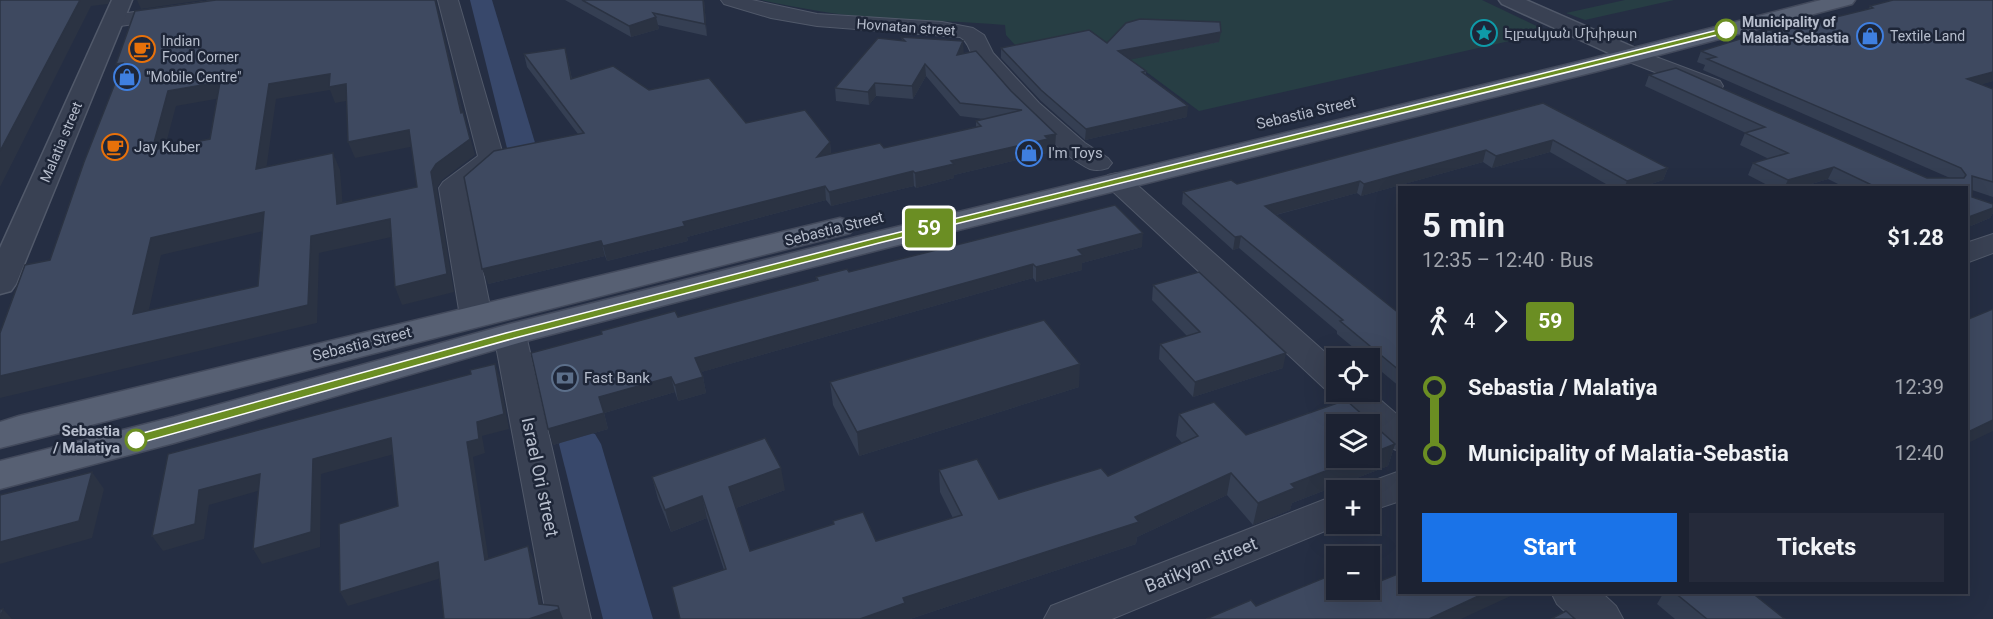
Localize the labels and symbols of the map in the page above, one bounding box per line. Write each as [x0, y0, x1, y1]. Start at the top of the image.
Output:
place label: Municipality of Malatia-Sebastia [1742, 14, 1850, 46]
street label: Hovnatan street [856, 16, 956, 38]
place icon: Էլբակյան Մխիթար [1469, 18, 1499, 48]
marker: Municipality of Malatia-Sebastia [1715, 19, 1737, 41]
shop icon: Textile Land [1855, 21, 1885, 51]
place label: Էլբակյան Մխիթար [1504, 25, 1637, 41]
place label: Textile Land [1890, 28, 1965, 44]
place label: Indian Food Corner [162, 33, 239, 65]
cafe icon: Indian Food Corner [127, 34, 157, 64]
shop icon: "Mobile Centre" [112, 62, 142, 92]
place label: "Mobile Centre" [146, 69, 242, 85]
street label: Sebastia Street [1255, 93, 1357, 133]
street label: Malatia street [37, 99, 85, 185]
cafe icon: Jay Kuber [100, 132, 130, 162]
place label: Jay Kuber [134, 138, 200, 156]
shop icon: I'm Toys [1014, 138, 1044, 168]
place label: I'm Toys [1048, 144, 1103, 162]
street label: Sebastia Street [783, 208, 885, 250]
line badge: 59 [902, 208, 956, 248]
street label: Sebastia Street [311, 323, 413, 365]
bank icon: Fast Bank [550, 363, 580, 393]
place label: Fast Bank [584, 369, 650, 387]
street label: Israel Ori street [518, 415, 563, 539]
place label: Sebastia / Malatiya [52, 422, 120, 457]
marker: Sebastia / Malatiya [125, 429, 147, 451]
street label: Batikyan street [1142, 532, 1260, 597]

